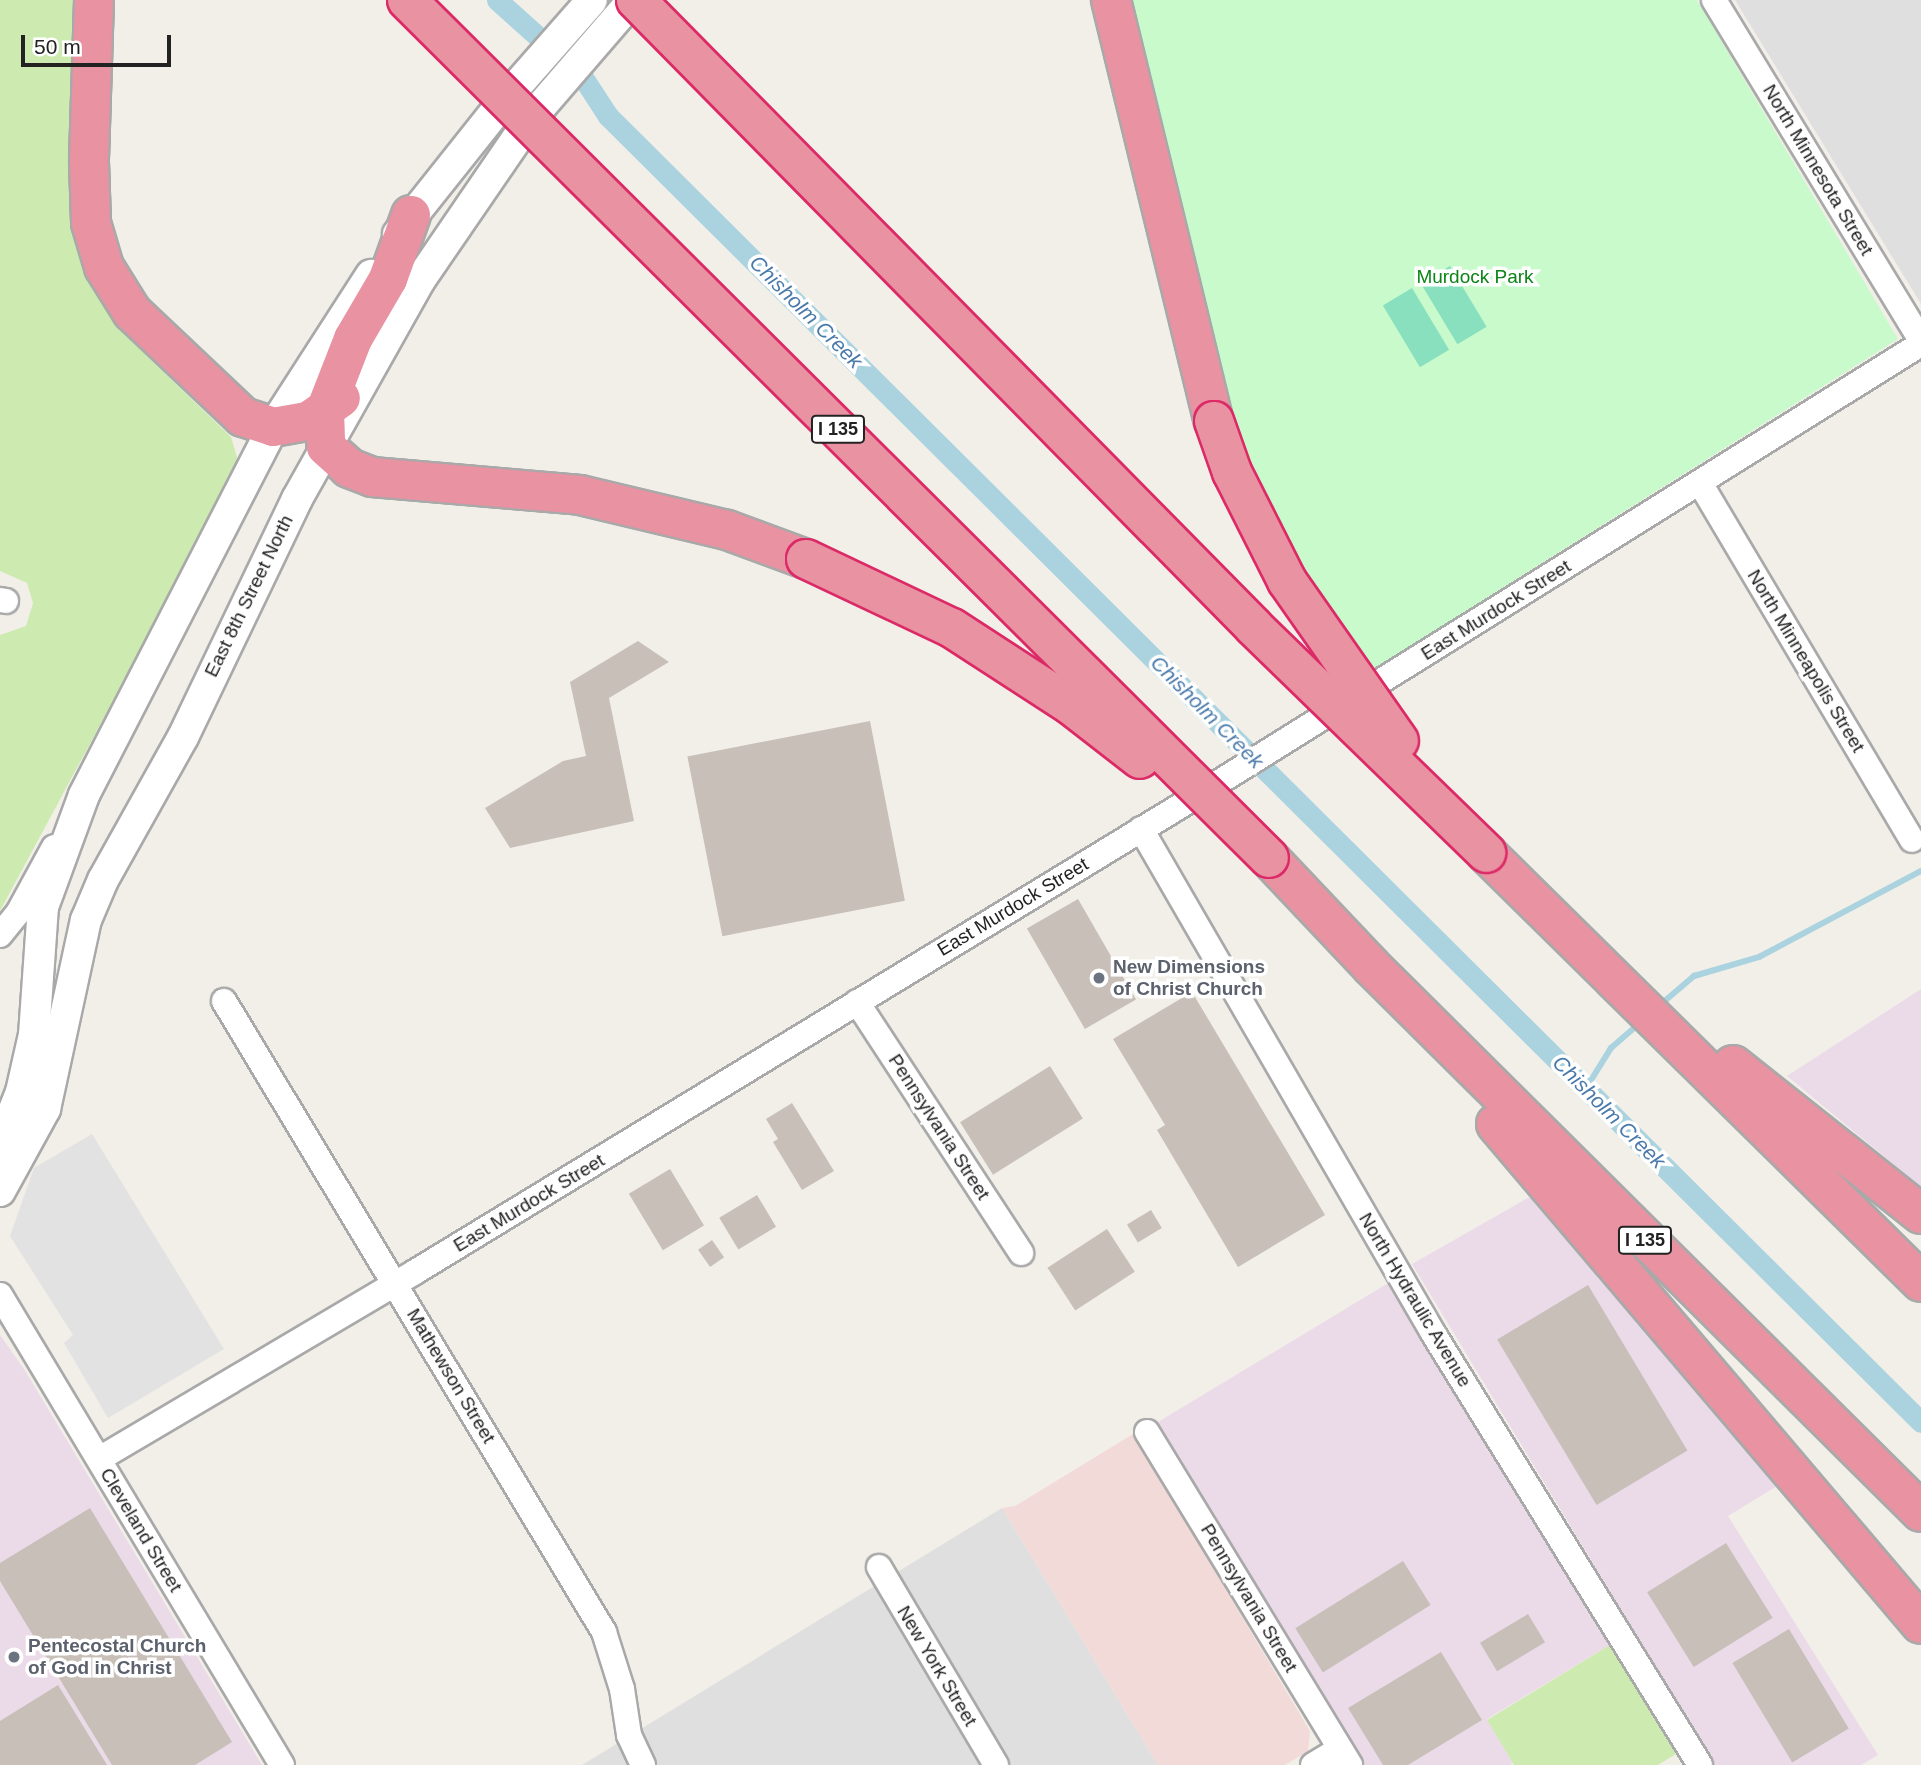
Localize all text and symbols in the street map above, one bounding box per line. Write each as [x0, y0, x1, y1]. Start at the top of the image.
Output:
scale bar [24, 21, 175, 65]
text: 50 m [34, 35, 81, 58]
street label: North Minnesota Street [1758, 80, 1878, 260]
water label: Chisholm Creek [744, 250, 868, 374]
park label: Murdock Park [1416, 266, 1534, 288]
road number: I 135 [810, 414, 866, 444]
street label: East 8th Street North [200, 511, 298, 681]
street label: East Murdock Street [1417, 555, 1575, 665]
street label: North Minneapolis Street [1742, 566, 1870, 756]
water label: Chisholm Creek [1145, 650, 1269, 774]
street label: East Murdock Street [933, 853, 1093, 961]
place label: New Dimensions of Christ Church [1113, 956, 1265, 1000]
marker: New Dimensions of Christ Church [1091, 970, 1107, 986]
street label: Pennsylvania Street [883, 1050, 995, 1204]
water label: Chisholm Creek [1547, 1050, 1671, 1174]
street label: East Murdock Street [449, 1149, 609, 1257]
street label: North Hydraulic Avenue [1354, 1208, 1476, 1392]
road number: I 135 [1617, 1226, 1673, 1254]
street label: Mathewson Street [402, 1304, 500, 1448]
street label: Cleveland Street [95, 1464, 187, 1596]
street label: Pennsylvania Street [1196, 1520, 1302, 1676]
street label: New York Street [892, 1602, 982, 1730]
place label: Pentecostal Church of God in Christ [28, 1635, 206, 1679]
marker: Pentecostal Church of God in Christ [6, 1649, 22, 1665]

